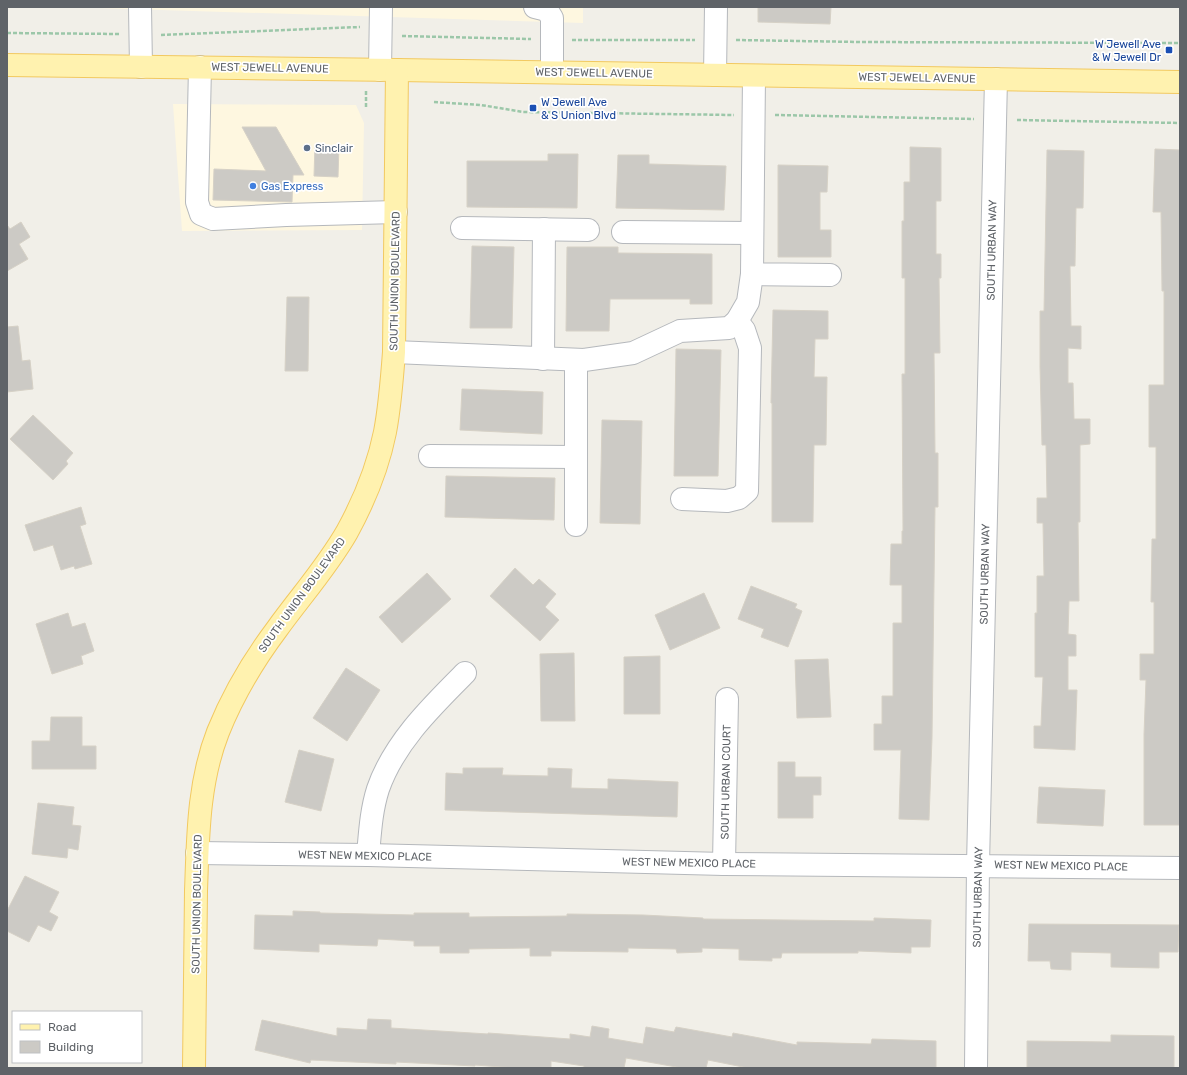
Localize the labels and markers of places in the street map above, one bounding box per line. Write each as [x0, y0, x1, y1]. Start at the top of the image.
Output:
place label: W Jewell Ave & W Jewell Dr [1092, 38, 1162, 64]
marker: W Jewell Ave & W Jewell Dr [1164, 45, 1174, 55]
place label: W Jewell Ave & S Union Blvd [541, 96, 616, 122]
marker: W Jewell Ave & S Union Blvd [528, 103, 538, 113]
place label: Sinclair [315, 142, 354, 155]
marker: Sinclair [302, 143, 312, 153]
place label: Gas Express [261, 180, 324, 193]
marker: Gas Express [248, 181, 258, 191]

